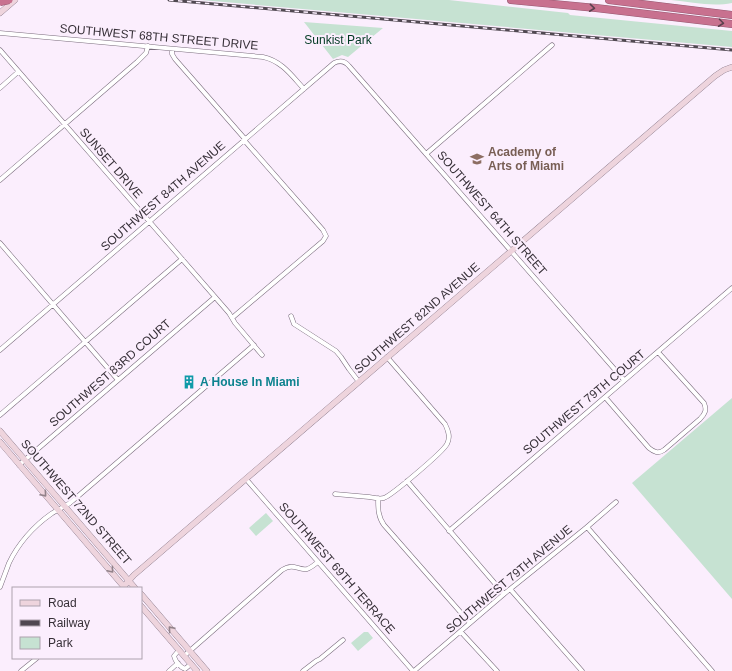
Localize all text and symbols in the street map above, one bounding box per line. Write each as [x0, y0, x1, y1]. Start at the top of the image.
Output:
one-way arrow [589, 3, 595, 12]
one-way arrow [718, 18, 724, 27]
street label: SOUTHWEST 68TH STREET DRIVE [59, 21, 259, 53]
park label: Sunkist Park [304, 33, 373, 47]
street label: SUNSET DRIVE [77, 125, 145, 201]
street label: SOUTHWEST 84TH AVENUE [98, 138, 228, 254]
place label: Academy of Arts of Miami [488, 145, 564, 173]
street label: SOUTHWEST 64TH STREET [434, 148, 550, 278]
school or university icon: Academy of Arts of Miami [469, 151, 485, 167]
street label: SOUTHWEST 82ND AVENUE [351, 260, 483, 376]
street label: SOUTHWEST 83RD COURT [46, 316, 174, 430]
street label: SOUTHWEST 79TH COURT [520, 346, 648, 457]
building icon: A House In Miami [181, 374, 197, 390]
place label: A House In Miami [200, 375, 300, 389]
street label: SOUTHWEST 72ND STREET [18, 437, 135, 568]
one-way arrow [40, 490, 47, 497]
street label: SOUTHWEST 69TH TERRACE [276, 499, 398, 637]
street label: SOUTHWEST 79TH AVENUE [443, 522, 575, 636]
one-way arrow [106, 566, 113, 573]
legend [12, 587, 142, 659]
text: Road [48, 596, 77, 610]
text: Railway [48, 616, 90, 630]
one-way arrow [168, 626, 175, 634]
text: Park [48, 636, 74, 650]

